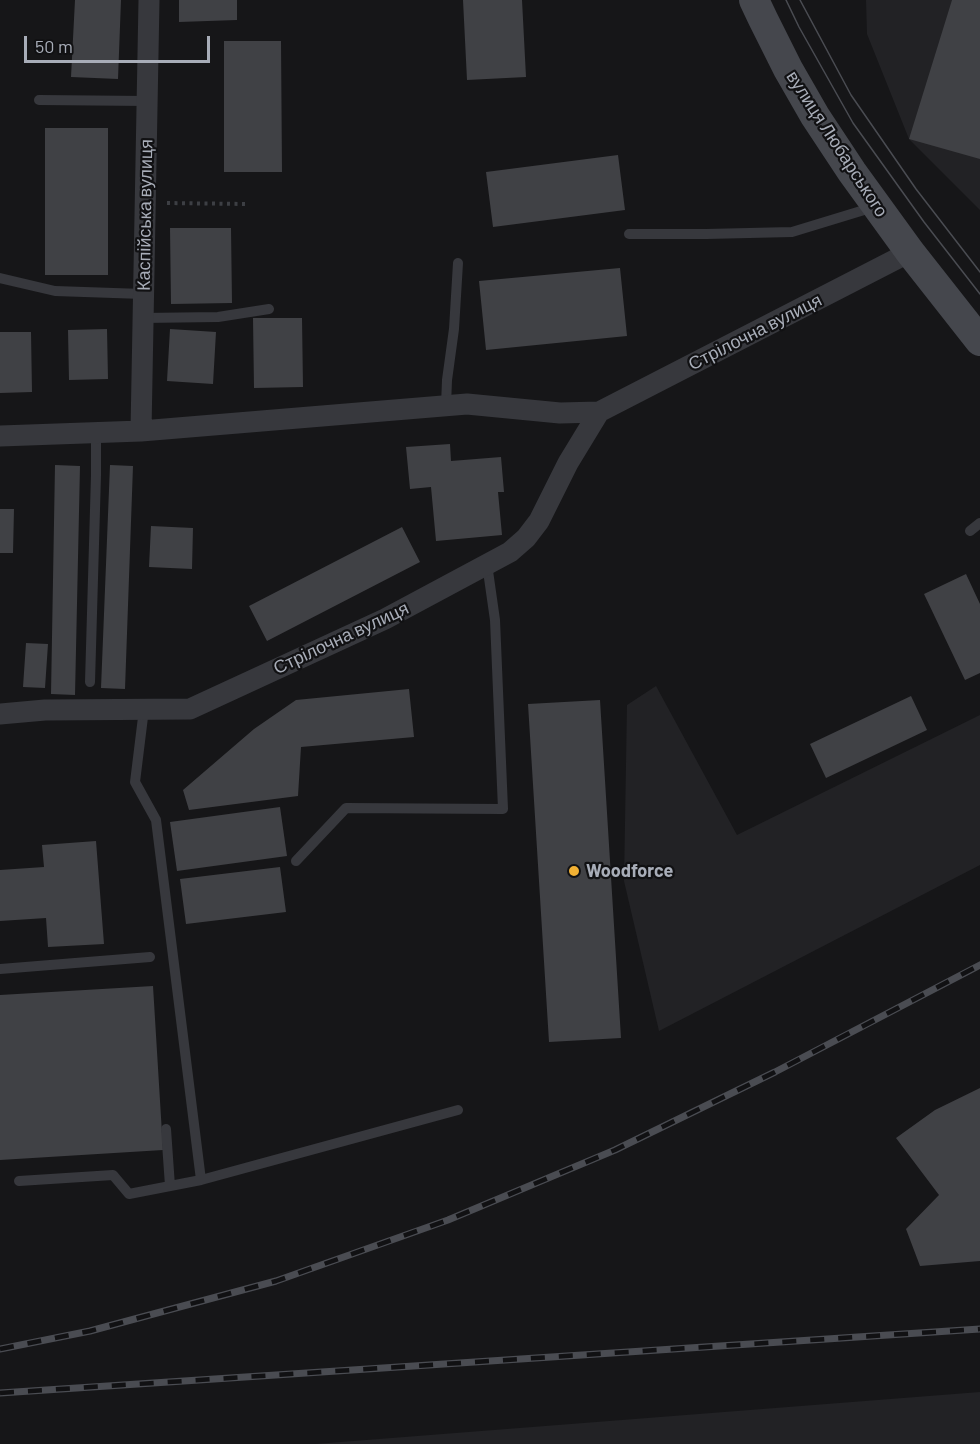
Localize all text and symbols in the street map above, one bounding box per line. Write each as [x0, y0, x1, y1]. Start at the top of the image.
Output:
scale bar [27, 24, 213, 62]
text: 50 m [35, 35, 73, 57]
street label: вулиця Любарського [782, 67, 892, 221]
street label: Каспійська вулиця [133, 139, 157, 291]
street label: Стрілочна вулиця [685, 289, 825, 375]
street label: Стрілочна вулиця [270, 597, 412, 679]
place label: Woodforce [586, 860, 673, 882]
marker: Woodforce [567, 864, 581, 878]

